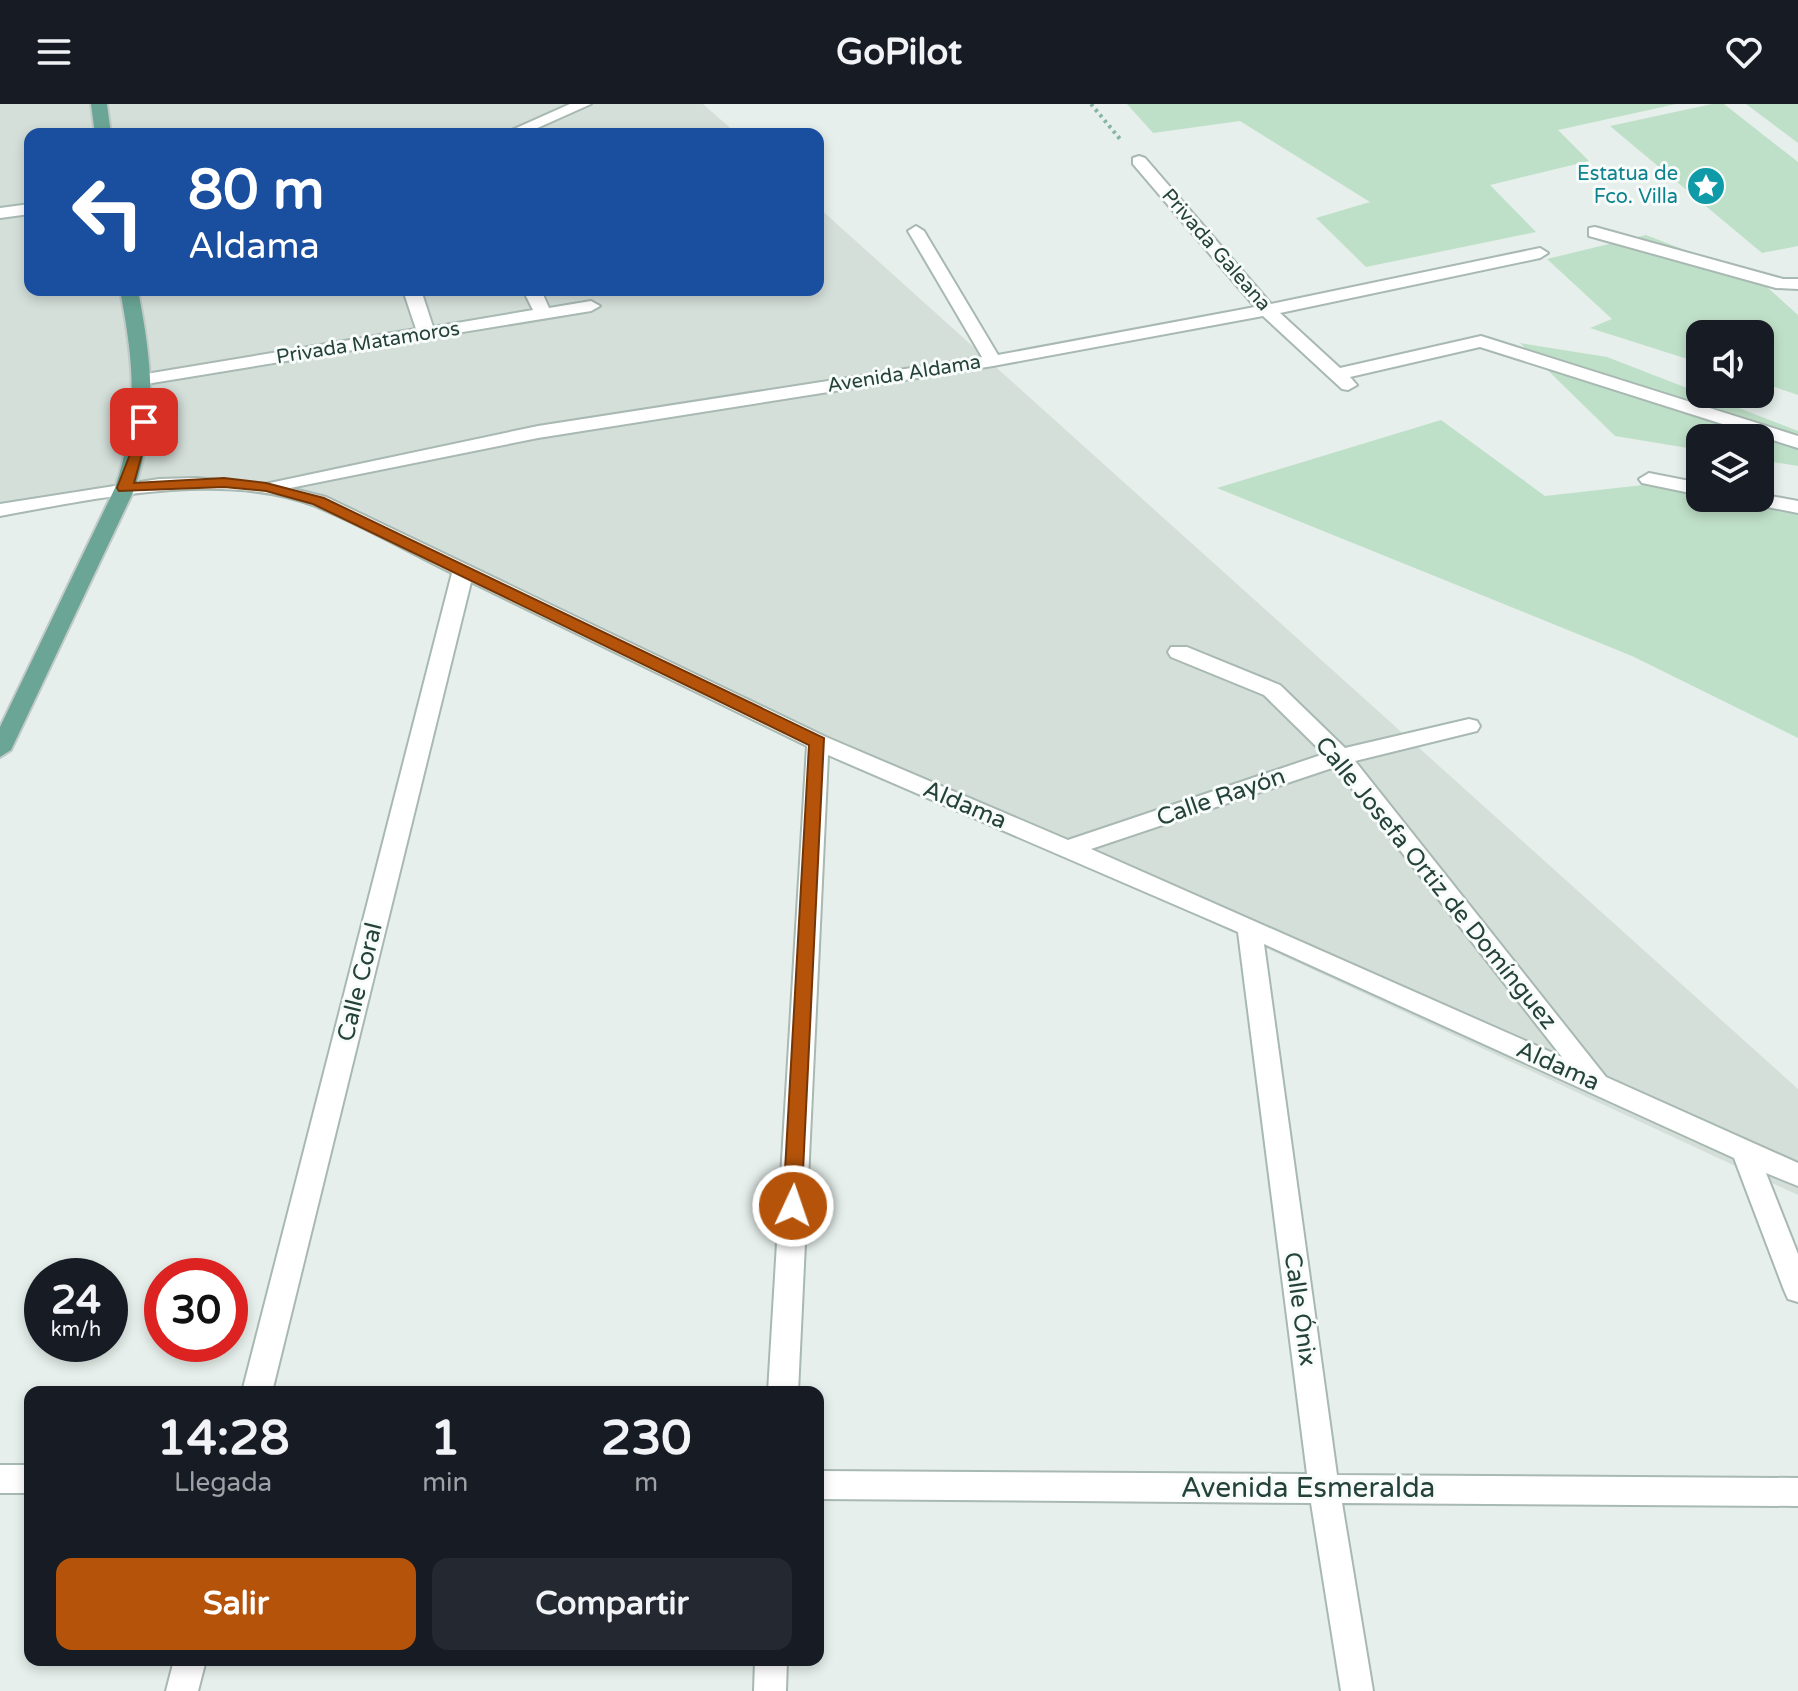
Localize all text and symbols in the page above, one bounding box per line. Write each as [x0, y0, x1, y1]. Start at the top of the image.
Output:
icon: menu [32, 30, 76, 74]
icon: heart [1722, 30, 1766, 74]
text: GoPilot [836, 31, 962, 74]
text: 80 m [188, 157, 324, 224]
icon: left [56, 160, 160, 264]
place label: Estatua de Fco. Villa [1577, 162, 1678, 209]
place icon: Estatua de Fco. Villa [1685, 165, 1727, 207]
street label: Privada Galeana [1156, 184, 1276, 316]
text: Aldama [188, 225, 320, 268]
street label: Privada Matamoros [274, 317, 462, 369]
map controls [1686, 320, 1774, 512]
button: sound [1686, 320, 1774, 408]
street label: Avenida Aldama [825, 350, 983, 398]
pin [110, 388, 178, 456]
icon: arrive [122, 400, 166, 444]
button: layers [1686, 424, 1774, 512]
street label: Calle Josefa Ortiz de Domínguez [1309, 731, 1563, 1035]
street label: Calle Rayón [1153, 761, 1289, 833]
street label: Aldama [919, 774, 1011, 836]
street label: Calle Coral [331, 920, 389, 1044]
street label: Aldama [1512, 1035, 1604, 1097]
position arrow [751, 1164, 835, 1248]
street label: Calle Ónix [1278, 1250, 1323, 1368]
speed limit sign: 30 [144, 1258, 248, 1362]
text: 24 [51, 1276, 101, 1324]
text: km/h [51, 1318, 101, 1342]
text: 14:28 [157, 1410, 290, 1468]
text: 1 [430, 1410, 460, 1468]
text: 230 [601, 1410, 691, 1468]
text: Llegada [174, 1467, 272, 1498]
text: min [422, 1467, 468, 1498]
text: m [634, 1467, 658, 1498]
street label: Avenida Esmeralda [1181, 1471, 1435, 1505]
button: Salir [56, 1558, 416, 1650]
button: Compartir [432, 1558, 792, 1650]

